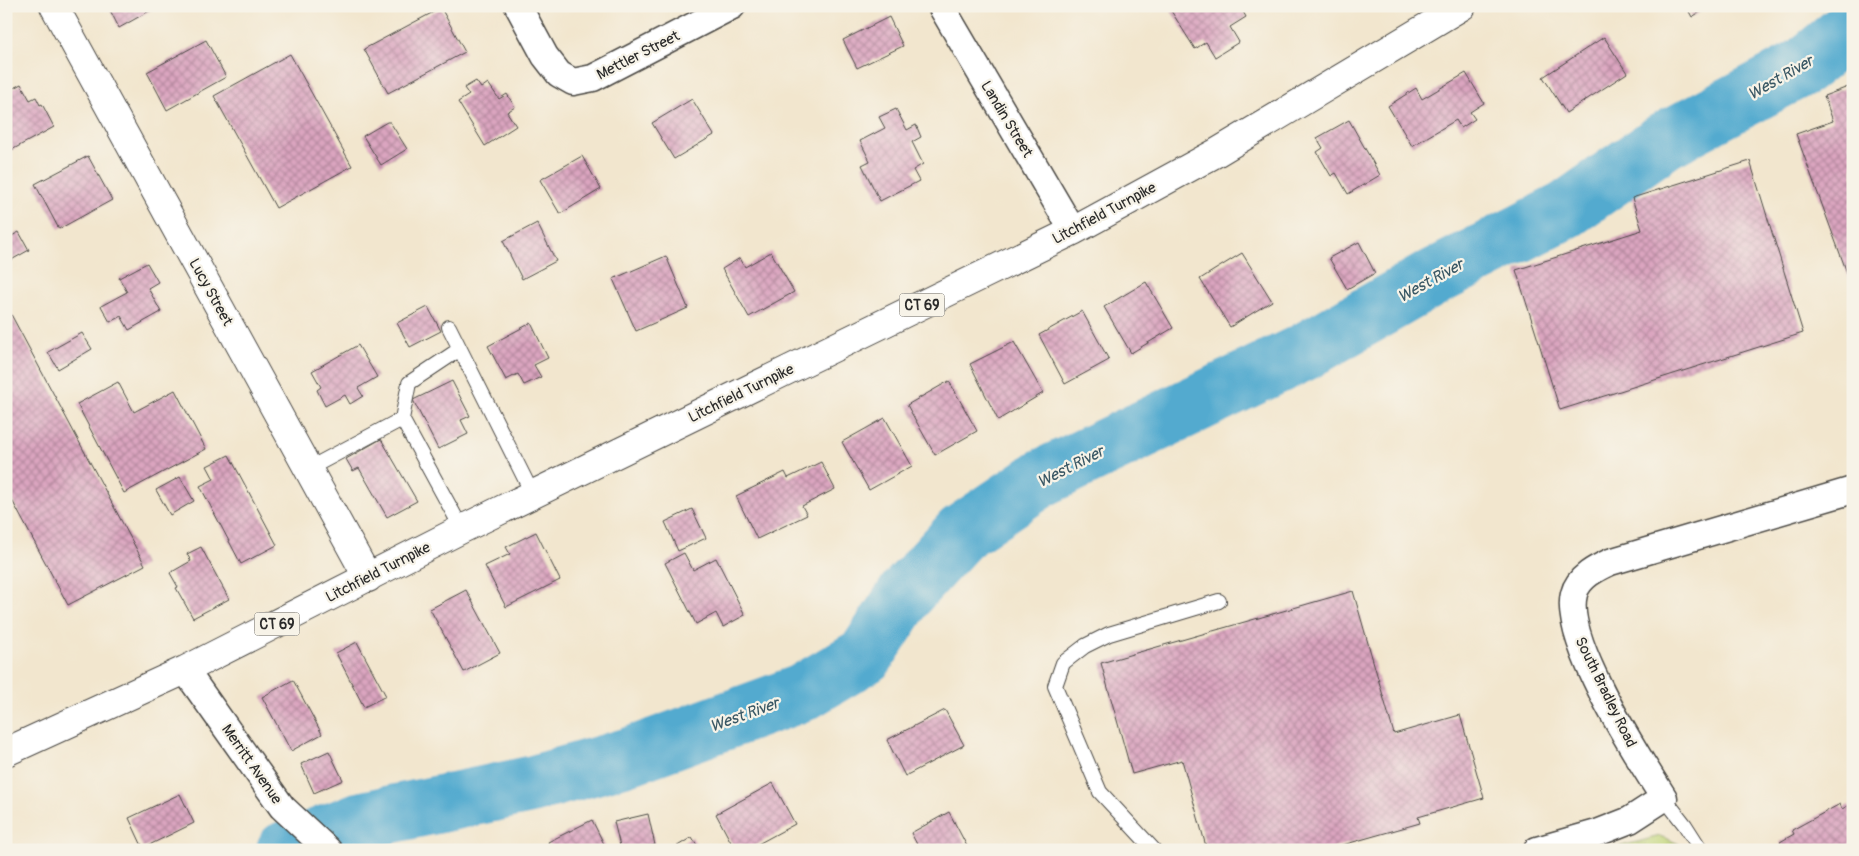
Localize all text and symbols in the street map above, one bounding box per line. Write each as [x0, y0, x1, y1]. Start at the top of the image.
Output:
street label: Mettler Street [594, 26, 684, 84]
water label: West River [1744, 50, 1819, 105]
street label: Landin Street [976, 78, 1037, 162]
street label: Litchfield Turnpike [1049, 178, 1160, 249]
water label: West River [1394, 254, 1469, 307]
street label: Lucy Street [184, 255, 237, 330]
road number: CT 69 [900, 294, 944, 316]
street label: Litchfield Turnpike [685, 359, 798, 427]
water label: West River [1034, 441, 1109, 492]
street label: Litchfield Turnpike [323, 538, 434, 607]
road number: CT 69 [254, 612, 300, 636]
street label: South Bradley Road [1571, 634, 1641, 751]
water label: West River [707, 692, 784, 737]
street label: Merritt Avenue [217, 721, 286, 808]

